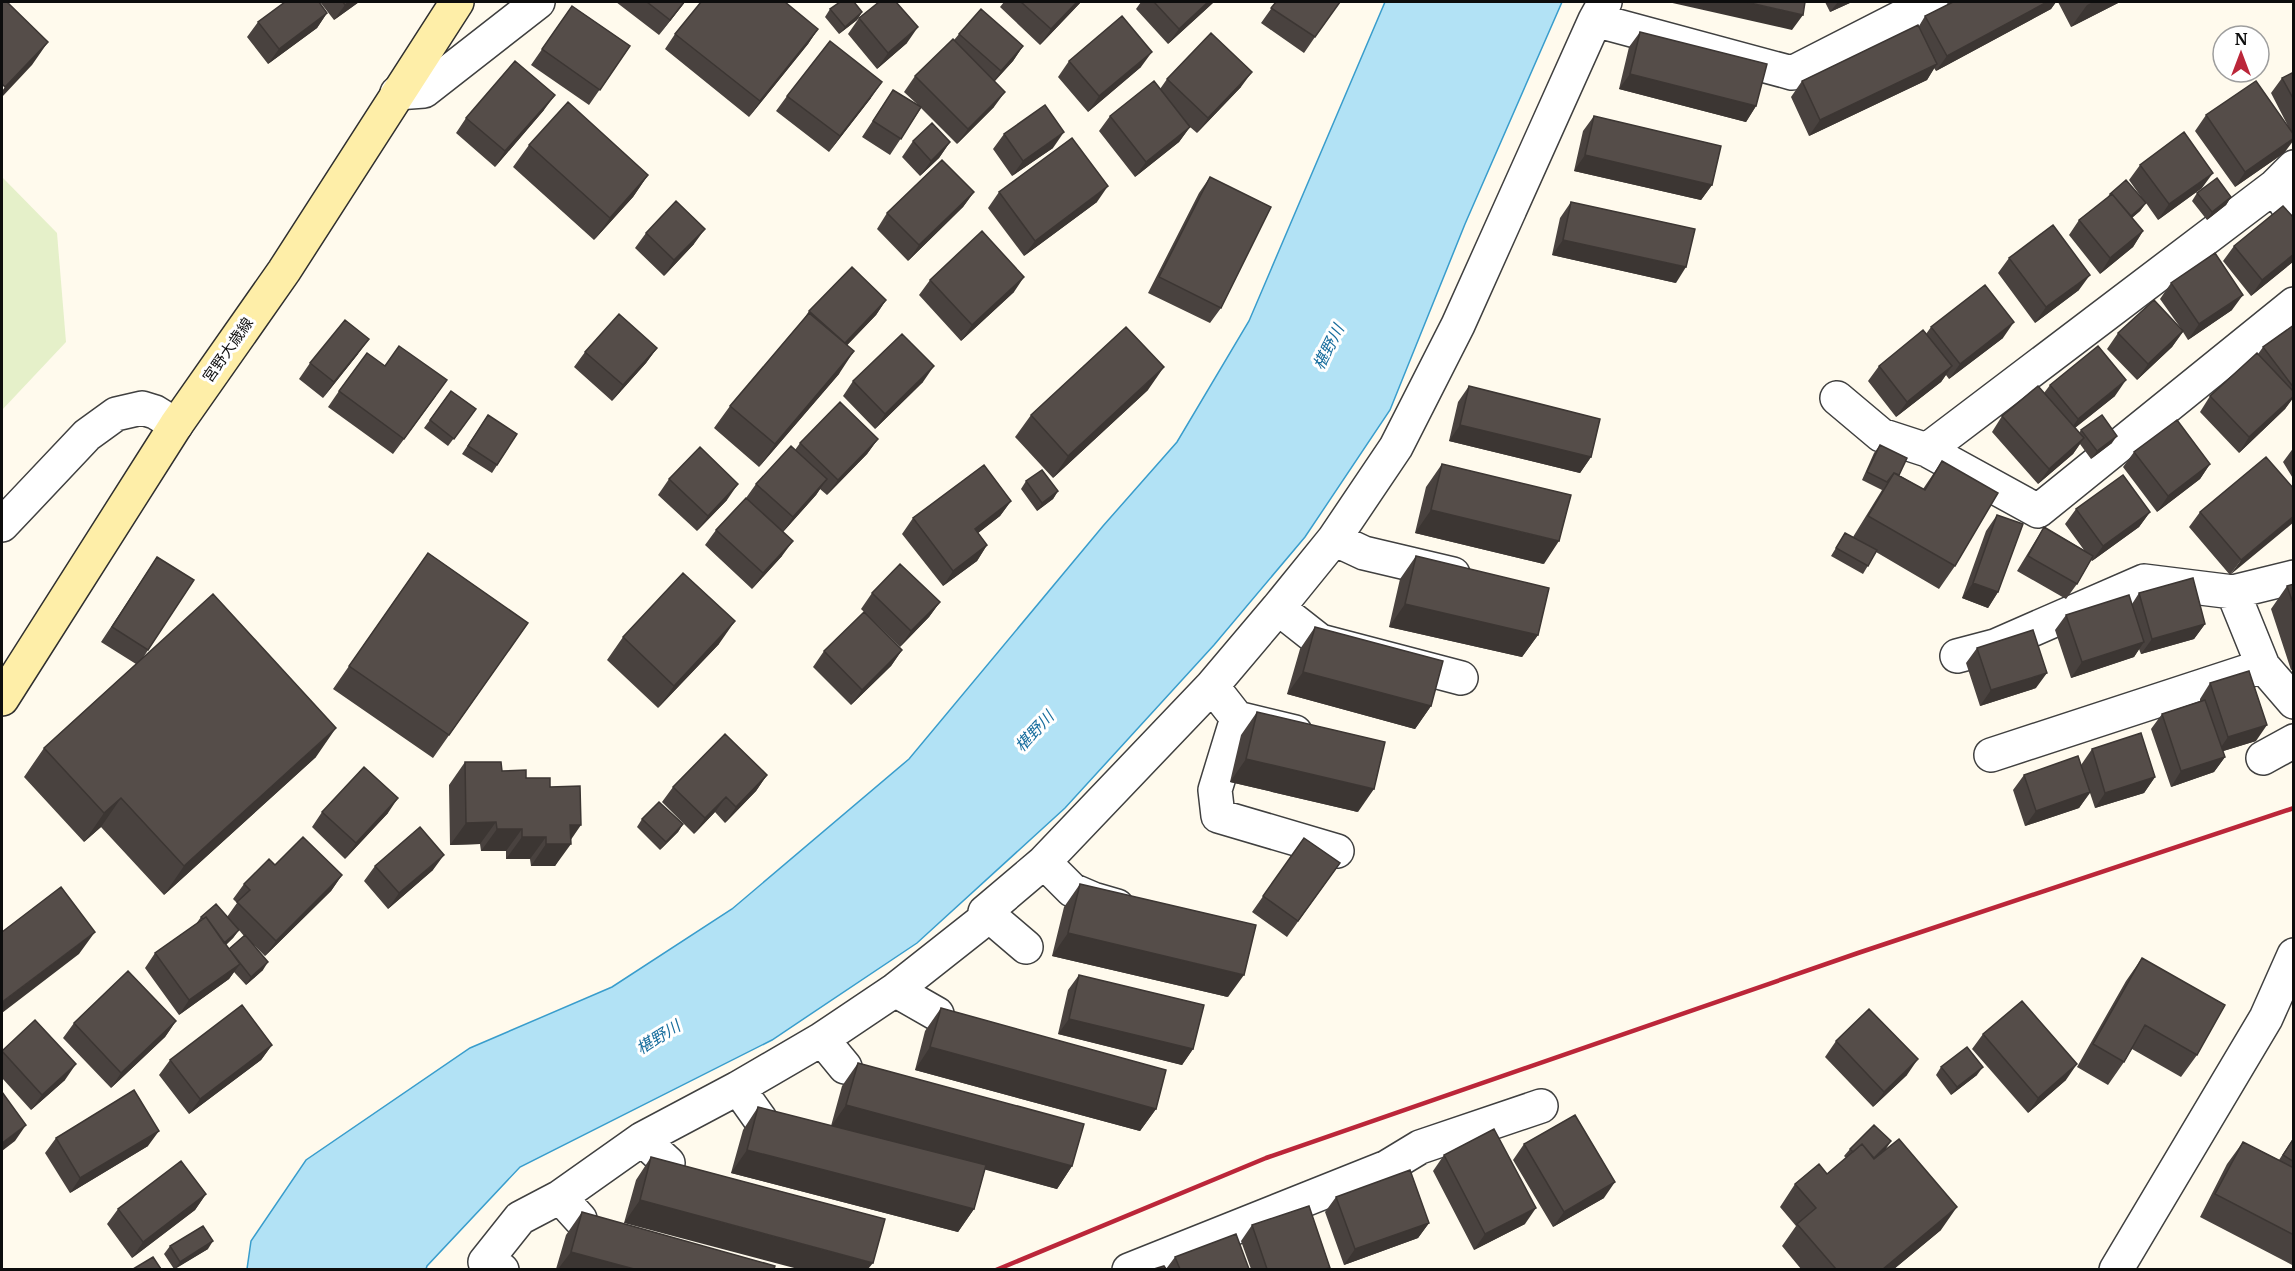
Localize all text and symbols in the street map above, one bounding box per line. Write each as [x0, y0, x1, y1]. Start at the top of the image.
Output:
north arrow [2211, 24, 2271, 84]
text: N [2235, 29, 2248, 49]
street label: 宮野大歳線 [198, 314, 257, 386]
water label: 椹野川 [1308, 319, 1349, 373]
water label: 椹野川 [1010, 705, 1059, 755]
water label: 椹野川 [632, 1015, 685, 1058]

